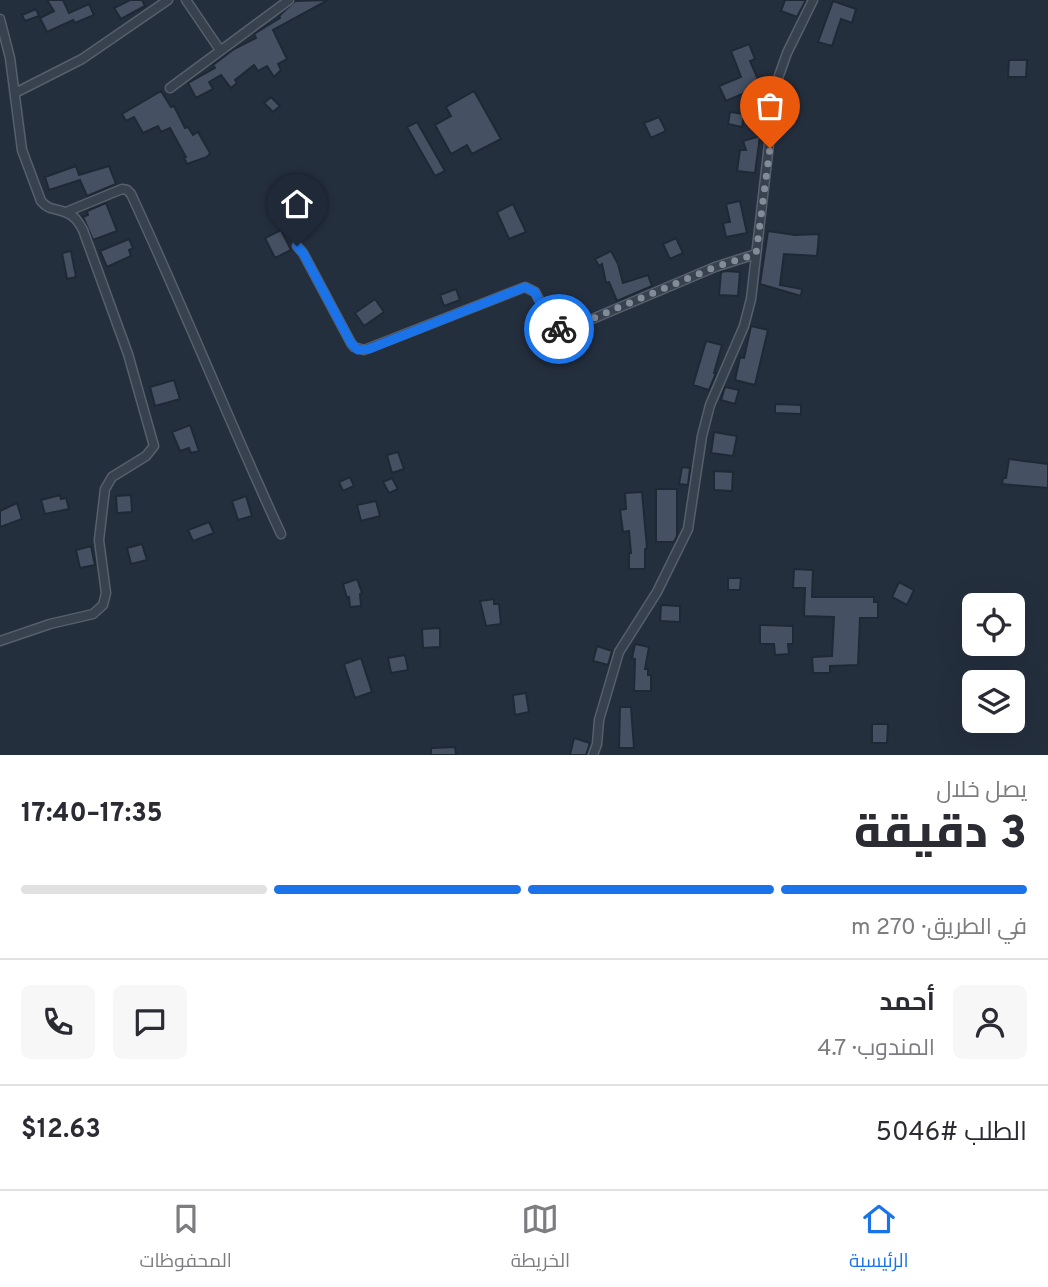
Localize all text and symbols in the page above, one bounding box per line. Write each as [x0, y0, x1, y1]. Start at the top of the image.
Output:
pin [740, 76, 800, 148]
icon: bag [751, 87, 789, 125]
pin [267, 174, 327, 246]
icon: home [278, 185, 316, 223]
courier [524, 294, 594, 364]
icon: bike [540, 310, 578, 348]
map controls [962, 593, 1025, 733]
button: locate [962, 593, 1025, 656]
button: layers [962, 670, 1025, 733]
text: يصل خلال [936, 777, 1027, 806]
text: 17:35–17:40 [21, 798, 163, 831]
text: 3 دقيقة [854, 806, 1027, 865]
text: في الطريق · 270 m [851, 914, 1027, 943]
button: phone [21, 985, 95, 1059]
button: chat [113, 985, 187, 1059]
button: person [953, 985, 1027, 1059]
text: أحمد [879, 987, 935, 1020]
text: المندوب · 4.7 [817, 1035, 935, 1064]
text: $12.63 [21, 1114, 101, 1147]
text: الطلب #5046 [876, 1117, 1027, 1150]
tab: المحفوظات [139, 1200, 232, 1278]
tab: الخريطة [511, 1200, 570, 1278]
tab: الرئيسية [849, 1200, 909, 1278]

